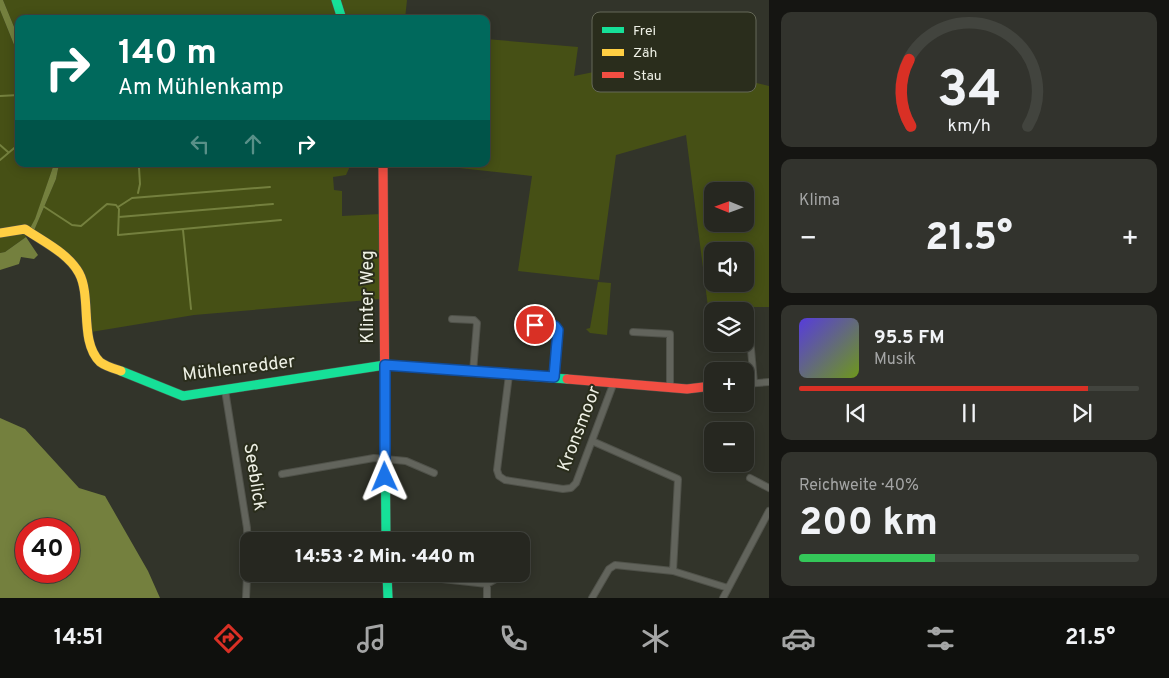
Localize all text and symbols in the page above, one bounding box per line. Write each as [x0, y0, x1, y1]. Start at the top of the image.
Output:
legend [592, 12, 756, 92]
text: Frei [633, 23, 656, 40]
text: 140 m [118, 32, 217, 76]
icon: right [35, 35, 100, 100]
text: Zäh [633, 45, 657, 62]
text: 34 [937, 59, 1001, 125]
text: Stau [633, 68, 662, 85]
text: Am Mühlenkamp [118, 75, 284, 102]
text: km/h [947, 115, 991, 138]
icon: left [186, 130, 214, 158]
icon: ahead [239, 130, 267, 158]
icon: right [292, 130, 320, 158]
north arrow [704, 182, 754, 232]
map controls [704, 182, 754, 472]
text: Klima [799, 191, 840, 211]
text: 21.5° [925, 215, 1013, 264]
text: − [799, 222, 817, 258]
text: + [1121, 222, 1139, 258]
button: sound [704, 242, 754, 292]
street label: Klinter Weg [357, 250, 380, 344]
button: layers [704, 302, 754, 352]
pin [514, 304, 556, 346]
icon: arrive [521, 311, 549, 339]
text: 95.5 FM [874, 326, 945, 350]
text: Musik [874, 350, 916, 370]
street label: Mühlenredder [181, 351, 297, 387]
button: + [704, 362, 754, 412]
street label: Kronsmoor [553, 383, 607, 475]
icon: previous [842, 399, 870, 427]
icon: pause [955, 399, 983, 427]
icon: next [1068, 399, 1096, 427]
button: − [704, 422, 754, 472]
street label: Seeblick [237, 442, 271, 512]
position arrow [358, 450, 410, 502]
text: Reichweite · 40% [799, 476, 919, 496]
text: 200 km [799, 500, 938, 549]
speed limit sign: 40 [15, 518, 80, 583]
text: 14:53 · 2 Min. · 440 m [295, 545, 475, 569]
icon: directions [211, 621, 246, 656]
icon: music [354, 621, 389, 656]
icon: phone [496, 621, 531, 656]
icon: climate [638, 621, 673, 656]
icon: car [781, 621, 816, 656]
icon: filters [923, 621, 958, 656]
text: 14:51 [54, 625, 104, 652]
text: 21.5° [1065, 625, 1115, 652]

